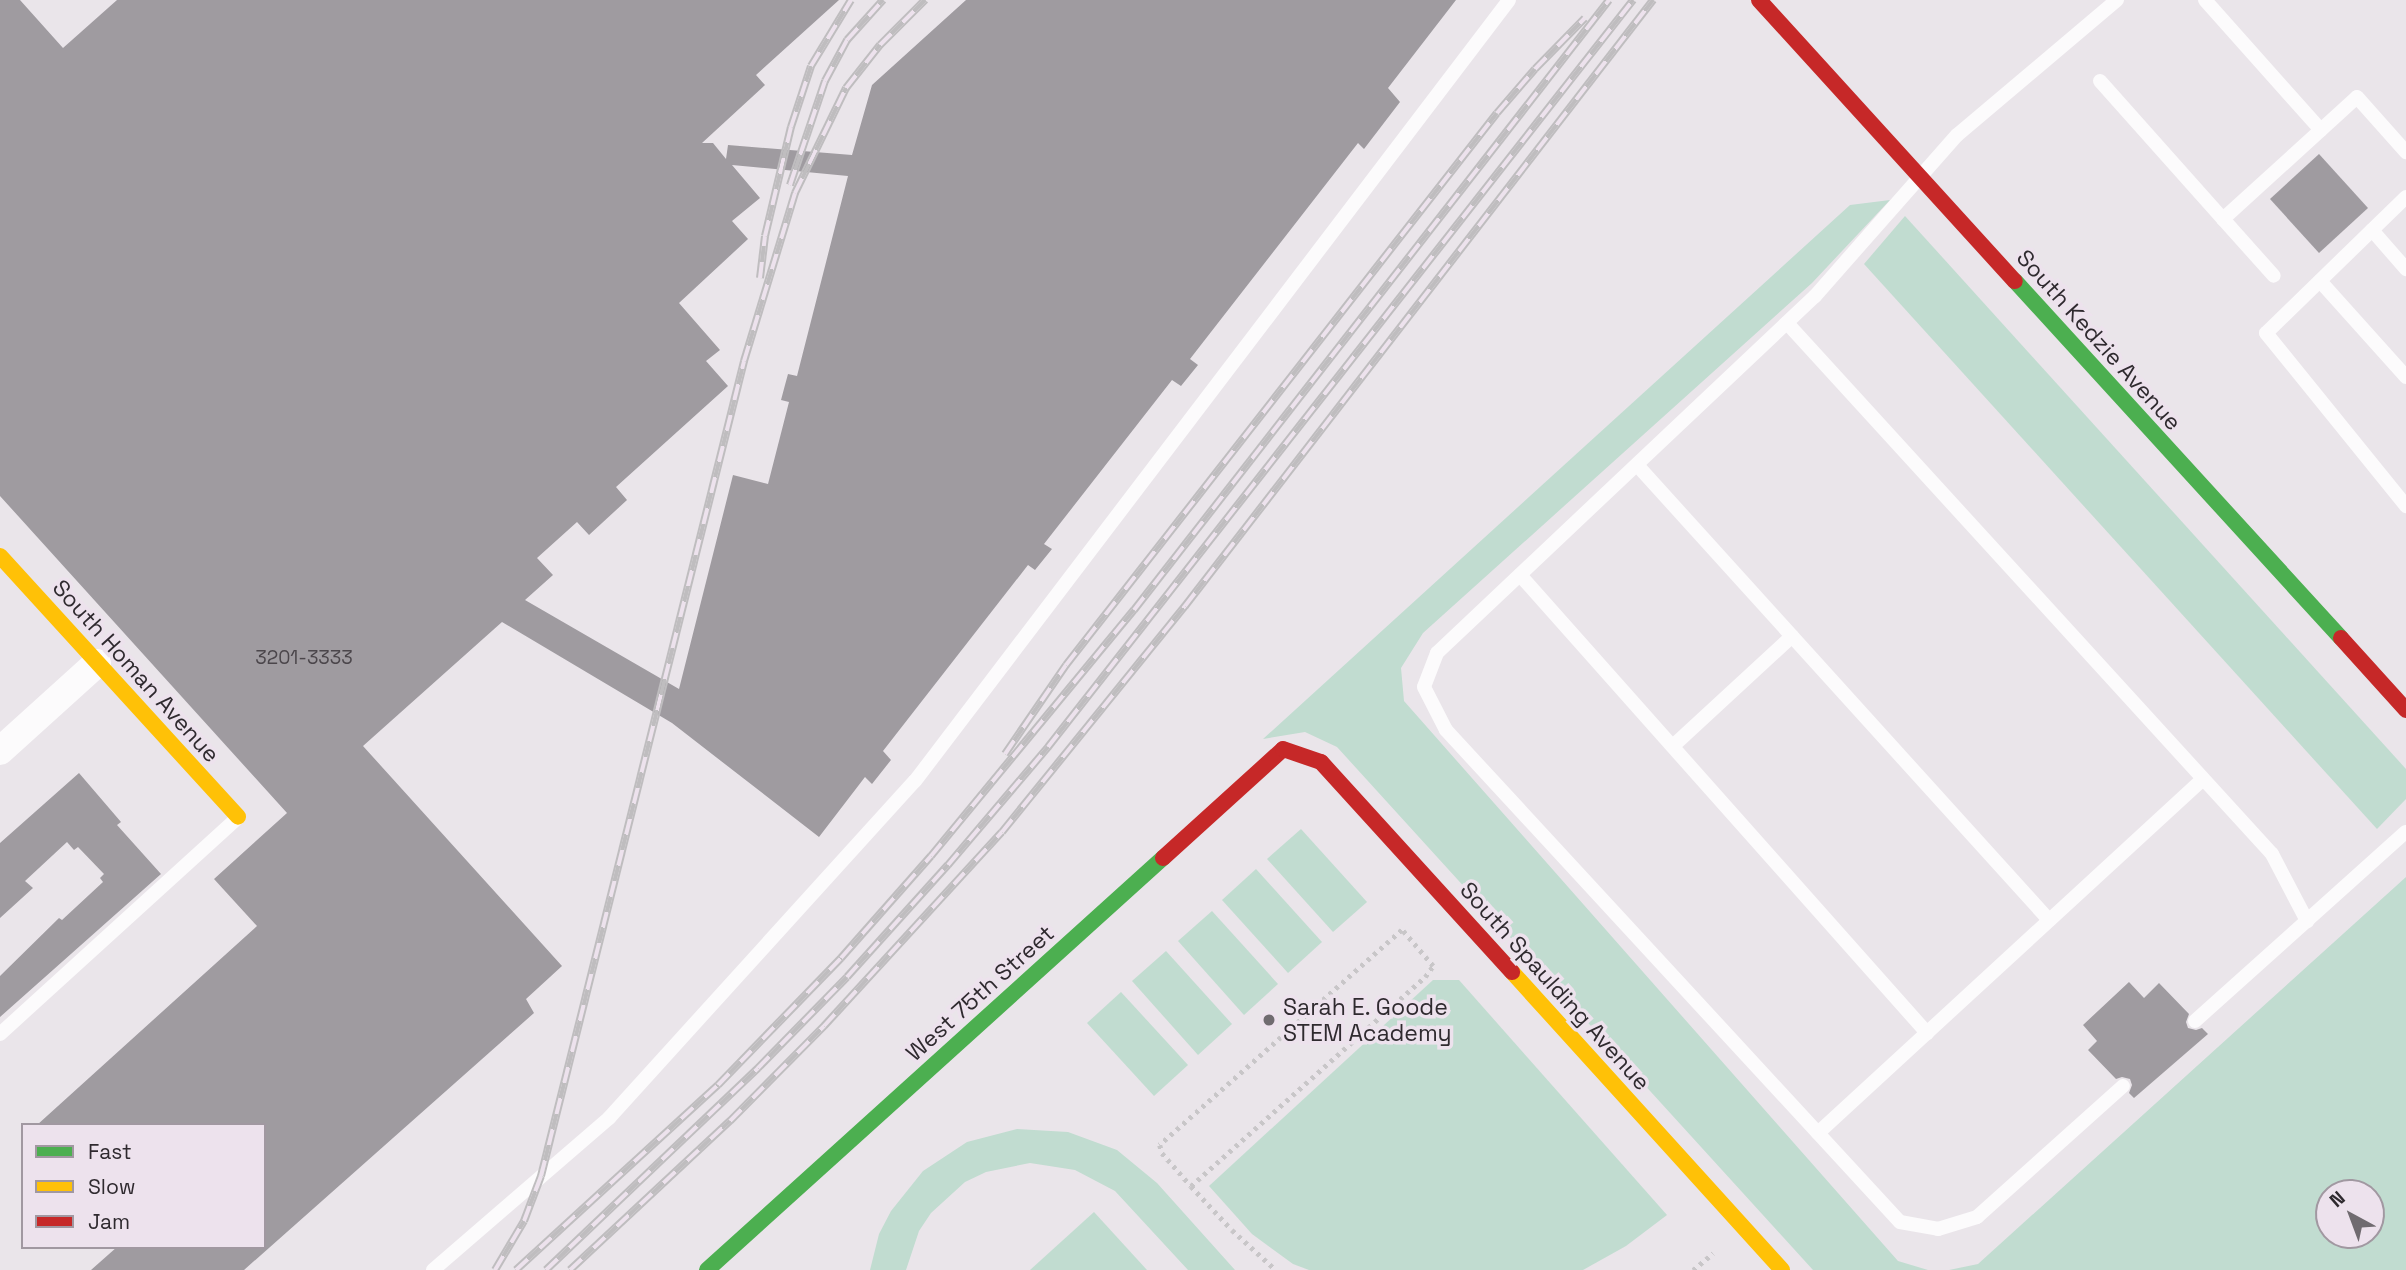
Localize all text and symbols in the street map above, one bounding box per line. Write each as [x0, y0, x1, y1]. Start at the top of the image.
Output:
street label: South Kedzie Avenue [2011, 244, 2187, 436]
street label: South Homan Avenue [47, 574, 225, 768]
house number: 3201-3333 [255, 647, 353, 669]
street label: South Spaulding Avenue [1454, 876, 1656, 1096]
street label: West 75th Street [900, 919, 1060, 1067]
place label: Sarah E. Goode STEM Academy [1283, 993, 1452, 1047]
marker: Sarah E. Goode STEM Academy [1261, 1012, 1277, 1028]
legend [21, 1123, 266, 1249]
text: Fast [88, 1138, 132, 1165]
text: Slow [88, 1173, 136, 1200]
north arrow [2315, 1179, 2385, 1249]
text: N [2324, 1186, 2350, 1213]
text: Jam [88, 1208, 130, 1235]

